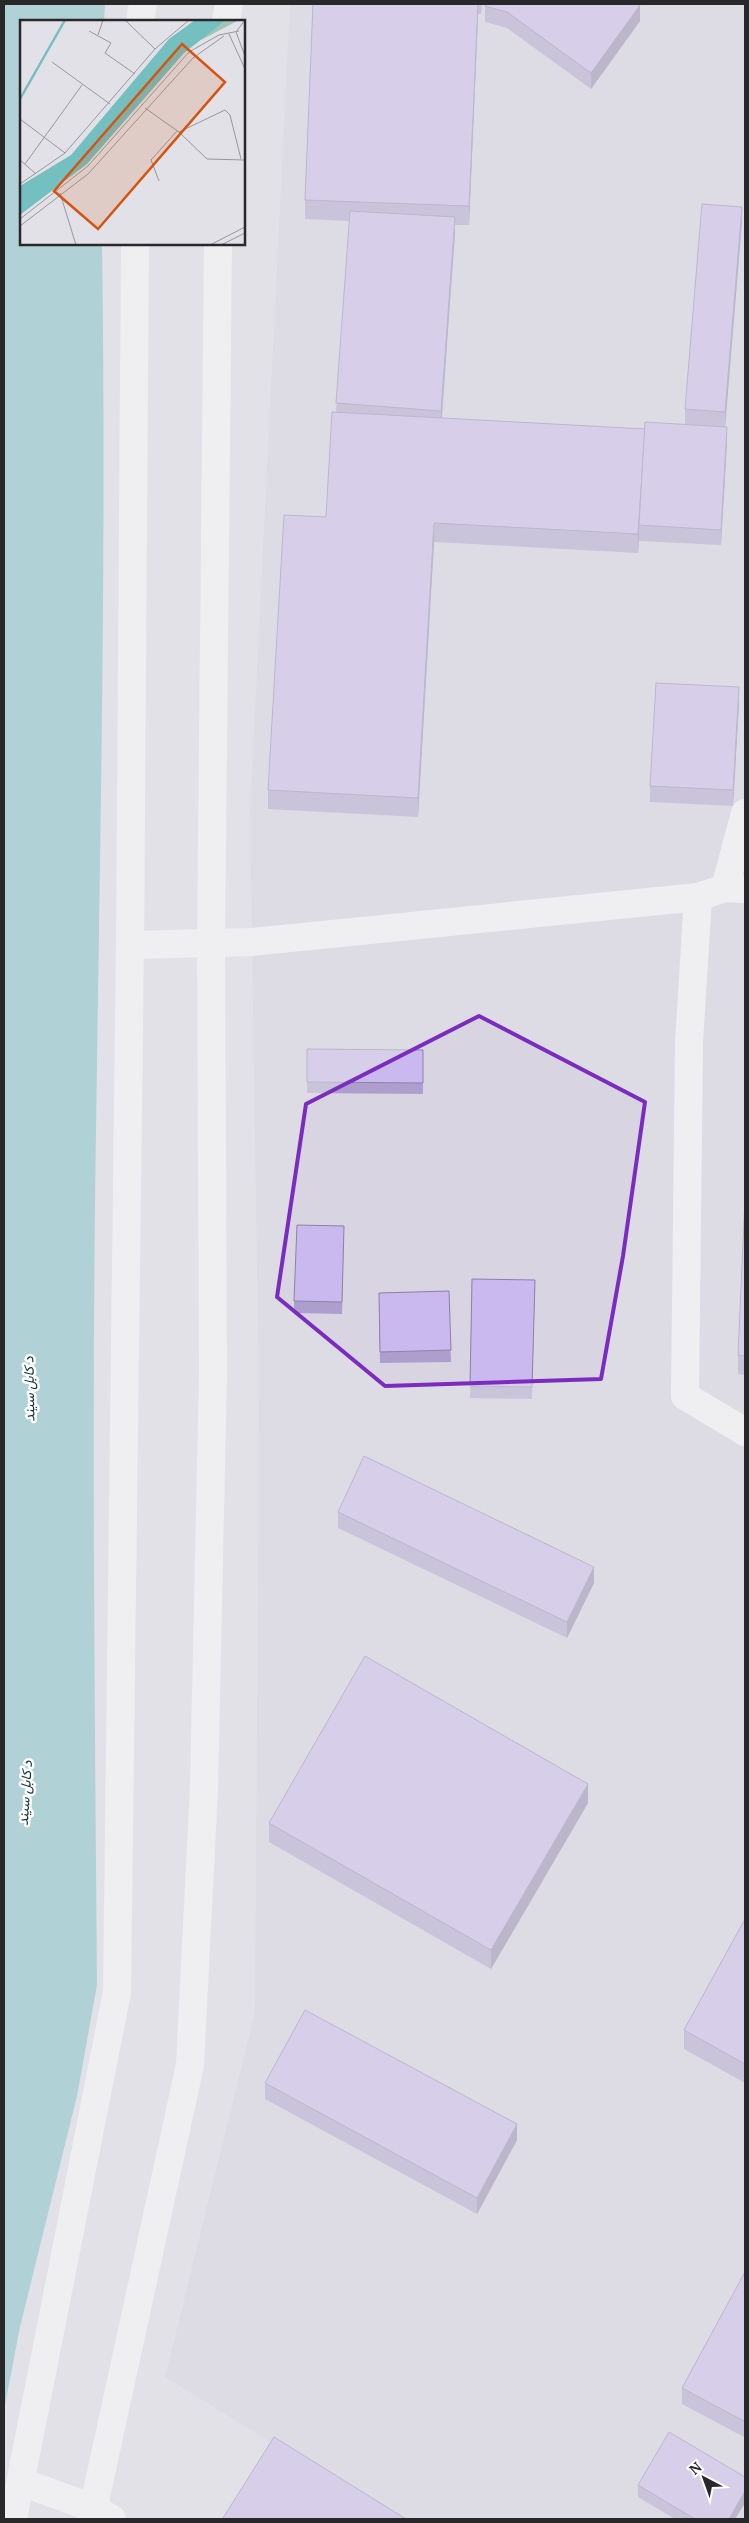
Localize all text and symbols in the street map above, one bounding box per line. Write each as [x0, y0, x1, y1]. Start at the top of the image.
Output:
inset map [20, 20, 245, 245]
water label: د کابل سيند [18, 1356, 39, 1422]
water label: د کابل سيند [13, 1759, 36, 1826]
north arrow [679, 2453, 729, 2503]
text: N [685, 2457, 706, 2478]

